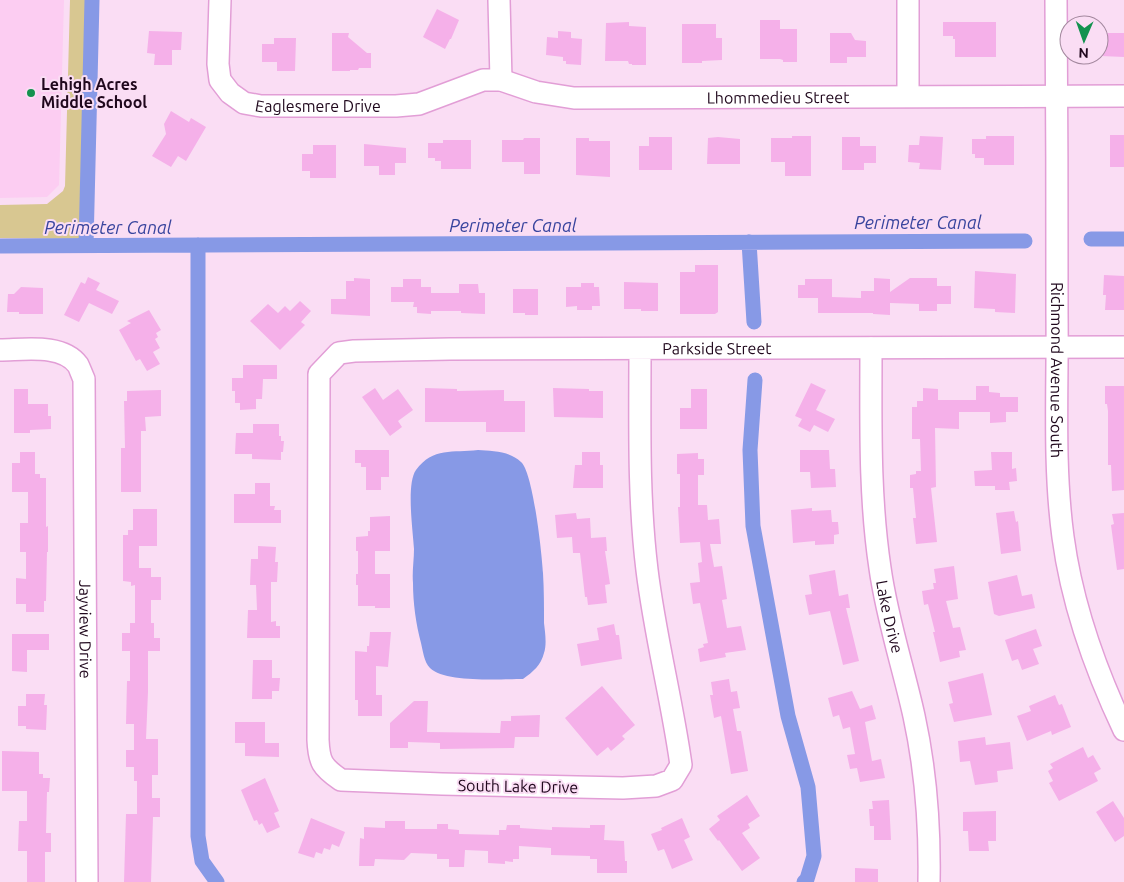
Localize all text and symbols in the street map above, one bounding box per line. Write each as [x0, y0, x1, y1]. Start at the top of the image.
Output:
north arrow [1059, 15, 1109, 65]
text: N [1078, 45, 1089, 61]
place label: Lehigh Acres Middle School [41, 75, 147, 111]
marker: Lehigh Acres Middle School [25, 87, 37, 99]
street label: Lhommedieu Street [707, 88, 850, 107]
street label: Eaglesmere Drive [254, 96, 381, 115]
water label: Perimeter Canal [854, 212, 982, 232]
water label: Perimeter Canal [449, 215, 577, 235]
water label: Perimeter Canal [44, 217, 172, 237]
street label: Richmond Avenue South [1048, 282, 1066, 458]
street label: Parkside Street [662, 339, 772, 357]
street label: Lake Drive [873, 579, 907, 655]
street label: Jayview Drive [76, 580, 95, 679]
street label: South Lake Drive [458, 776, 578, 796]

